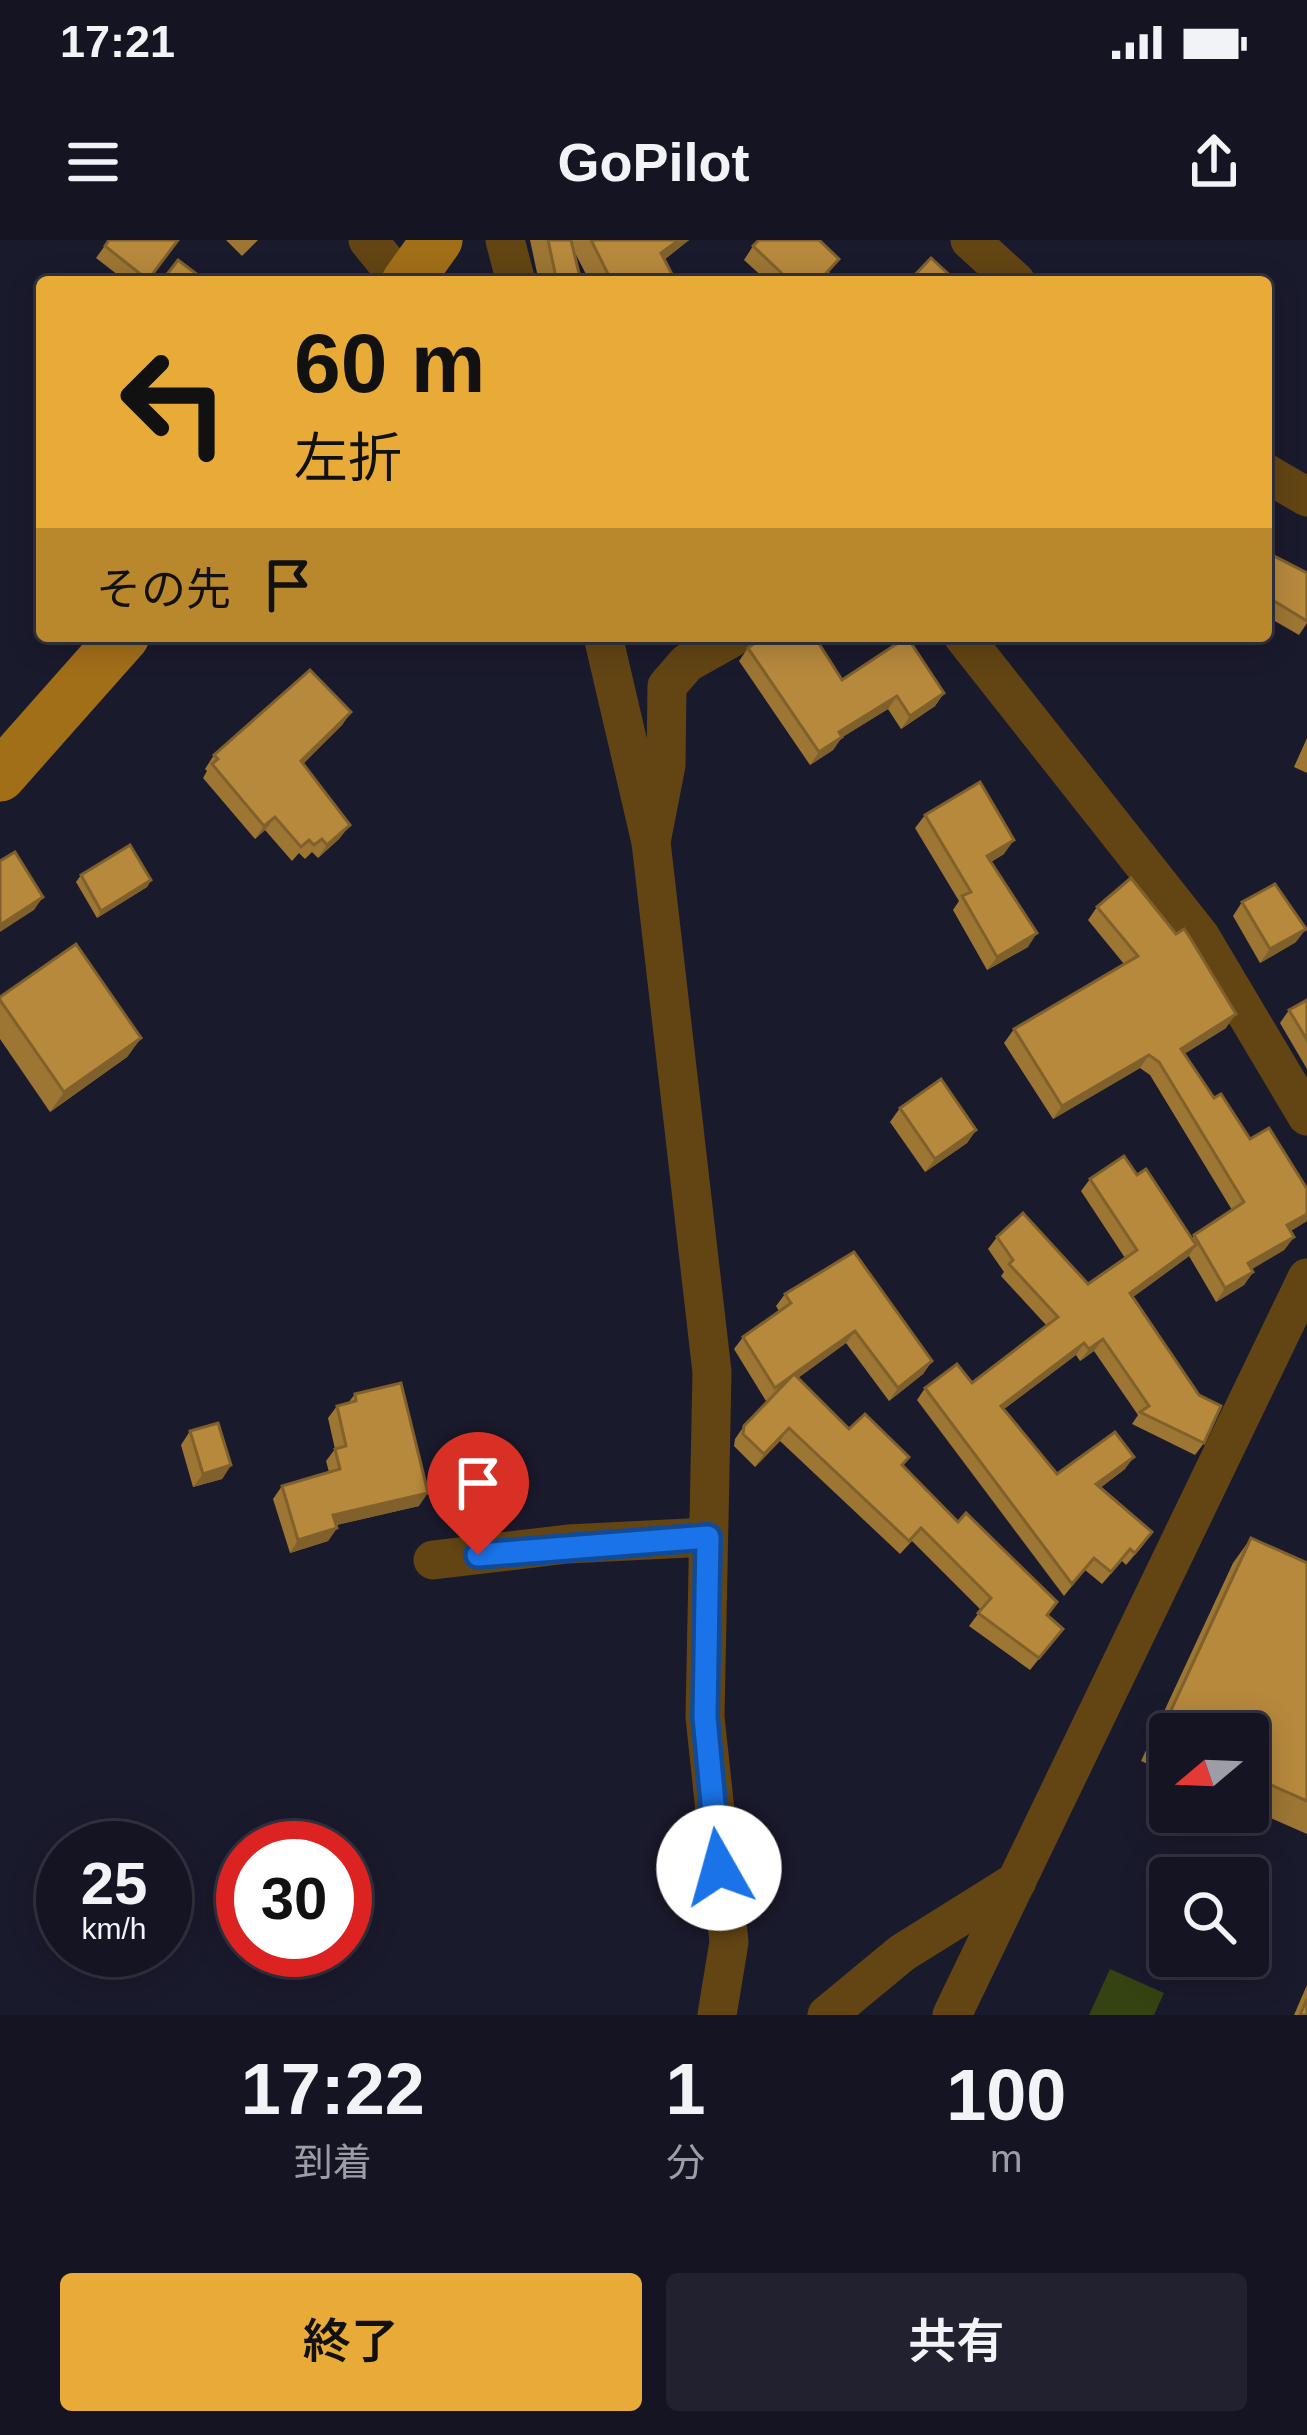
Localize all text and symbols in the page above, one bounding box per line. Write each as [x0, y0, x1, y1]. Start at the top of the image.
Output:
text: 17:21 [60, 16, 175, 67]
icon: menu [60, 129, 126, 195]
icon: share [1181, 129, 1247, 195]
text: GoPilot [558, 132, 749, 192]
text: 60 m [294, 316, 485, 410]
icon: left [96, 324, 252, 480]
text: 左折 [294, 428, 402, 488]
icon: arrive [255, 552, 321, 618]
text: その先 [96, 564, 231, 615]
pin [427, 1432, 529, 1555]
icon: arrive [445, 1450, 511, 1516]
north arrow [1149, 1713, 1269, 1833]
map controls [1149, 1713, 1269, 1977]
position arrow [656, 1805, 782, 1931]
speed limit sign: 30 [216, 1821, 372, 1977]
text: 25 [81, 1850, 147, 1917]
button: search [1149, 1857, 1269, 1977]
text: km/h [81, 1912, 147, 1945]
text: 17:22 [241, 2049, 425, 2129]
text: 1 [665, 2049, 706, 2129]
text: 100 [946, 2055, 1066, 2135]
text: m [990, 2137, 1022, 2180]
text: 到着 [294, 2141, 372, 2184]
text: 分 [666, 2141, 705, 2184]
button: 終了 [60, 2273, 642, 2411]
button: 共有 [666, 2273, 1247, 2411]

